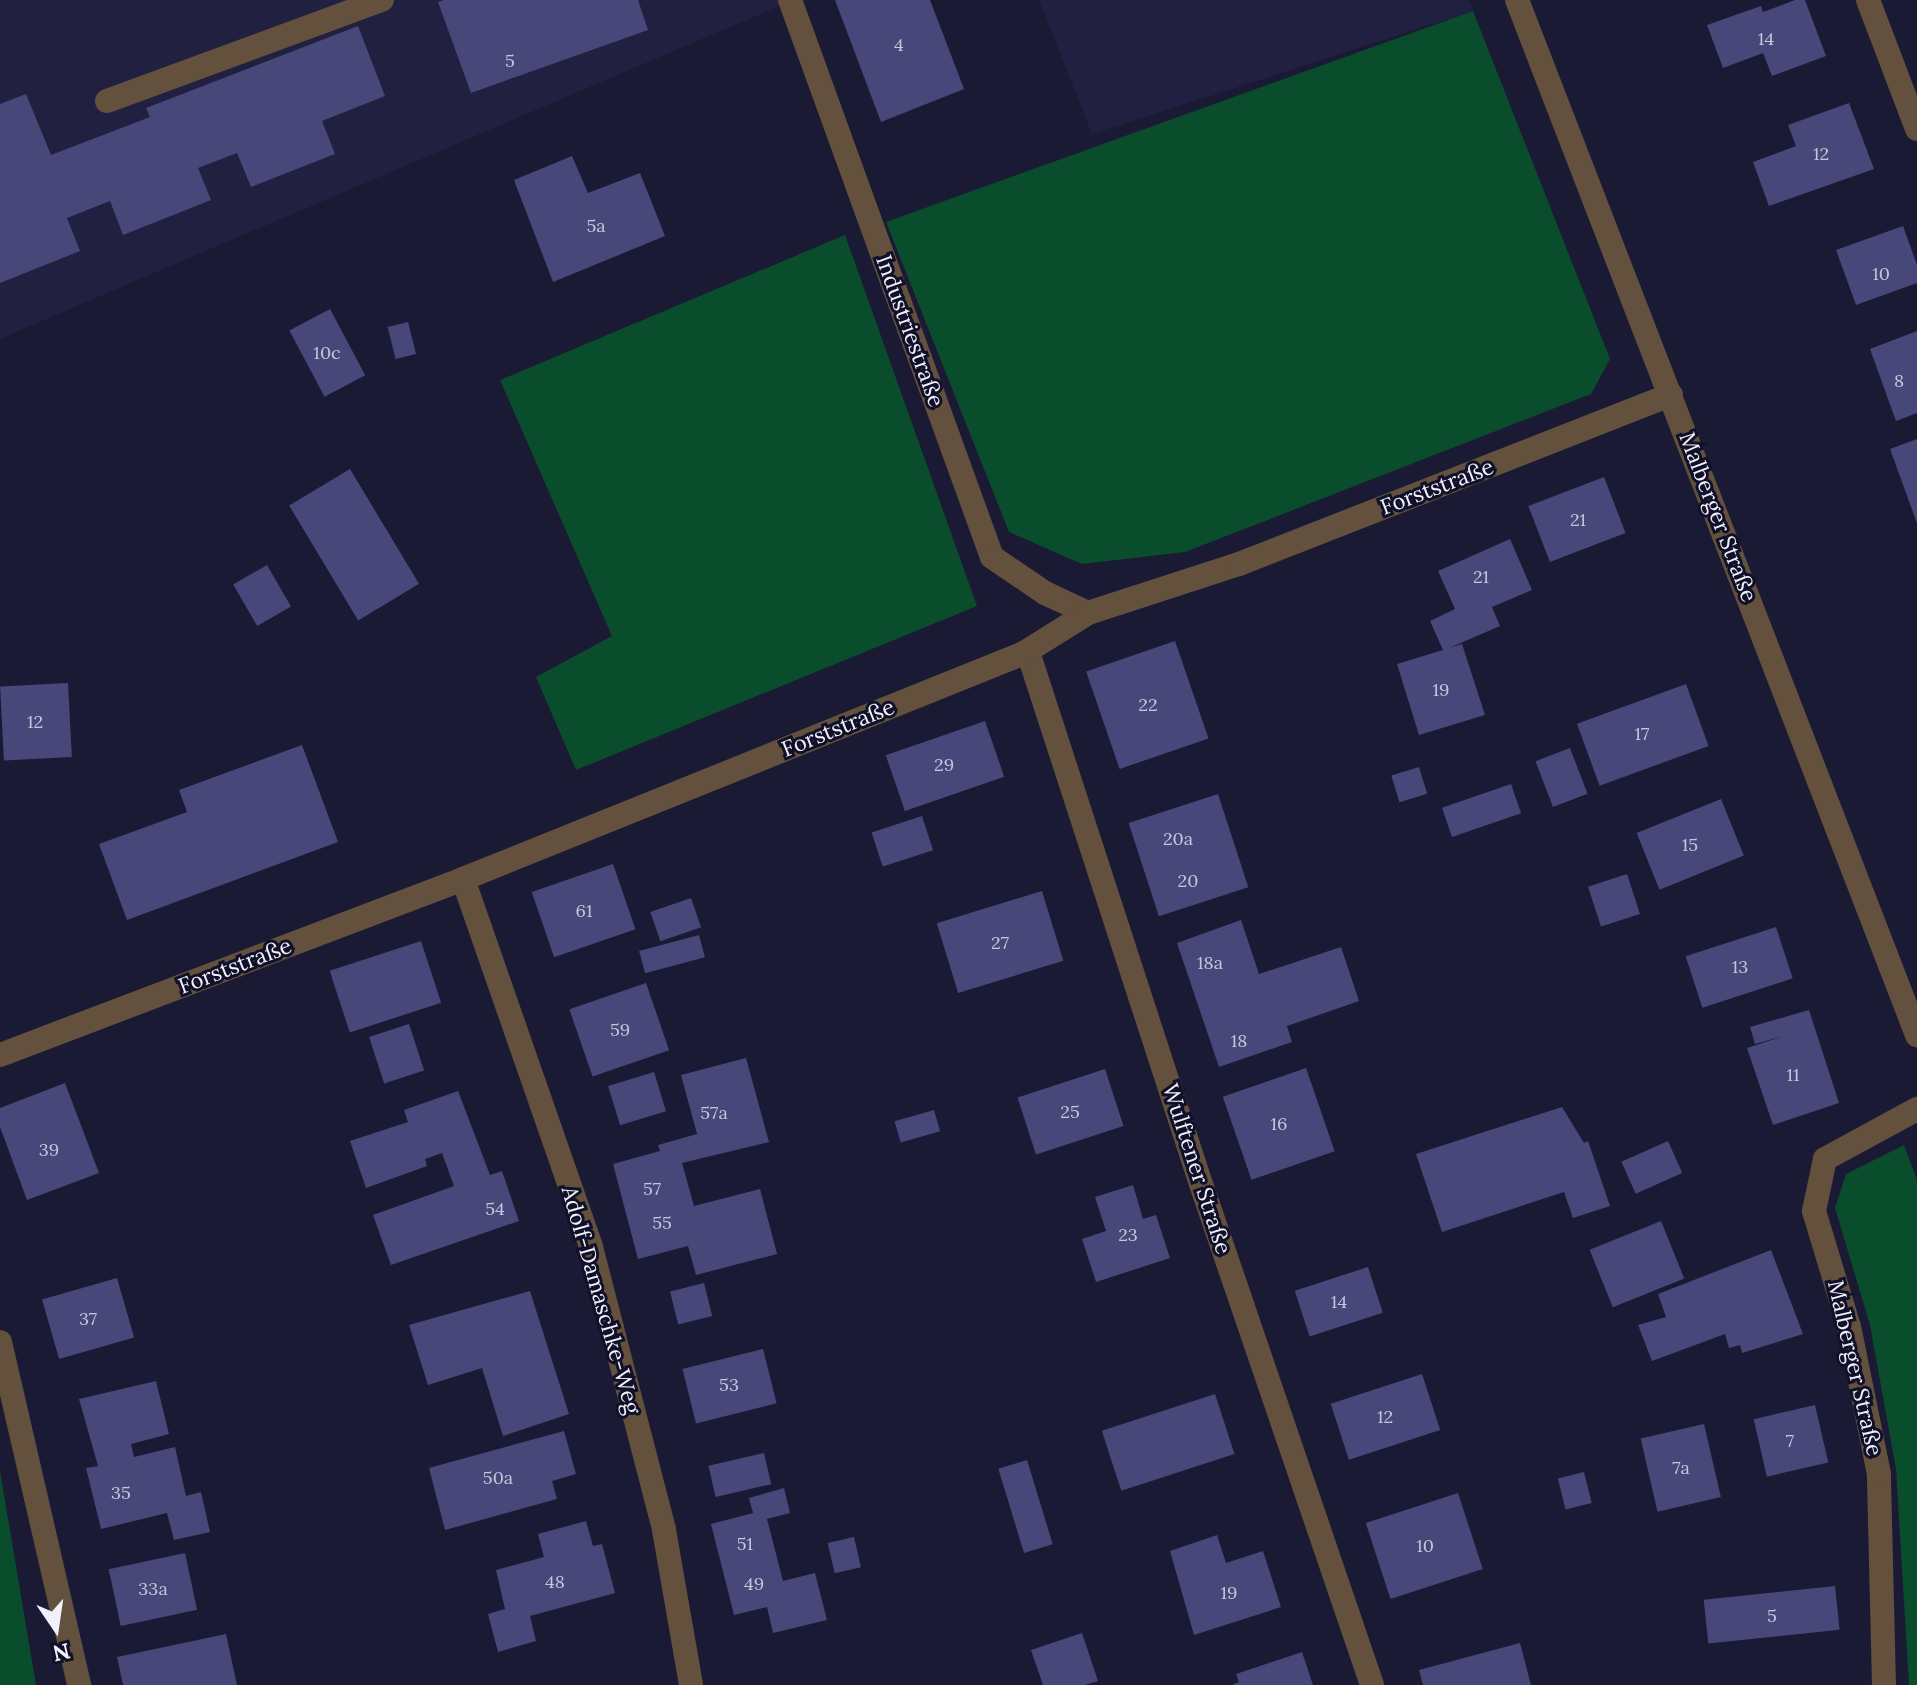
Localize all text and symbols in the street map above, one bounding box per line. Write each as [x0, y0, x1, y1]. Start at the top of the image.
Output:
house number: 14 [1758, 28, 1774, 50]
house number: 4 [894, 34, 904, 56]
house number: 5 [505, 50, 515, 72]
house number: 12 [1813, 143, 1829, 165]
house number: 5a [586, 215, 606, 237]
street label: Industriestraße [870, 252, 950, 410]
house number: 10 [1872, 263, 1890, 285]
house number: 10c [313, 342, 341, 364]
house number: 8 [1894, 370, 1904, 392]
street label: Malberger Straße [1674, 428, 1762, 606]
street label: Forststraße [1377, 453, 1497, 521]
house number: 21 [1570, 509, 1586, 531]
house number: 21 [1473, 566, 1489, 588]
house number: 19 [1433, 679, 1449, 701]
street label: Forststraße [778, 693, 898, 763]
house number: 22 [1138, 694, 1158, 716]
house number: 12 [27, 711, 43, 733]
house number: 17 [1635, 723, 1649, 745]
house number: 29 [934, 754, 954, 776]
house number: 20a [1163, 828, 1193, 850]
house number: 15 [1682, 834, 1698, 856]
house number: 20 [1178, 870, 1198, 892]
house number: 61 [576, 900, 592, 922]
street label: Forststraße [175, 932, 295, 1000]
house number: 27 [991, 932, 1009, 954]
house number: 18a [1197, 952, 1223, 974]
house number: 13 [1732, 956, 1748, 978]
house number: 59 [610, 1019, 630, 1041]
house number: 18 [1231, 1030, 1247, 1052]
house number: 11 [1786, 1064, 1800, 1086]
street label: Wulftener Straße [1157, 1081, 1237, 1257]
house number: 25 [1060, 1101, 1080, 1123]
house number: 57a [700, 1102, 728, 1124]
house number: 16 [1271, 1113, 1287, 1135]
house number: 39 [39, 1139, 59, 1161]
house number: 57 [643, 1178, 661, 1200]
street label: Adolf-Damaschke-Weg [556, 1183, 646, 1417]
house number: 54 [485, 1198, 505, 1220]
house number: 55 [652, 1212, 672, 1234]
house number: 23 [1118, 1224, 1138, 1246]
street label: Malberger Straße [1822, 1278, 1888, 1458]
house number: 14 [1331, 1291, 1347, 1313]
house number: 37 [79, 1308, 97, 1330]
house number: 53 [719, 1374, 739, 1396]
house number: 12 [1377, 1406, 1393, 1428]
house number: 7 [1786, 1430, 1794, 1452]
house number: 7a [1672, 1457, 1690, 1479]
house number: 50a [483, 1467, 513, 1489]
house number: 35 [111, 1482, 131, 1504]
house number: 51 [737, 1533, 753, 1555]
house number: 10 [1416, 1535, 1434, 1557]
house number: 48 [545, 1571, 565, 1593]
house number: 49 [744, 1573, 764, 1595]
house number: 33a [138, 1578, 168, 1600]
house number: 19 [1221, 1582, 1237, 1604]
north arrow [16, 1589, 96, 1669]
house number: 5 [1767, 1605, 1777, 1627]
text: N [50, 1637, 73, 1668]

